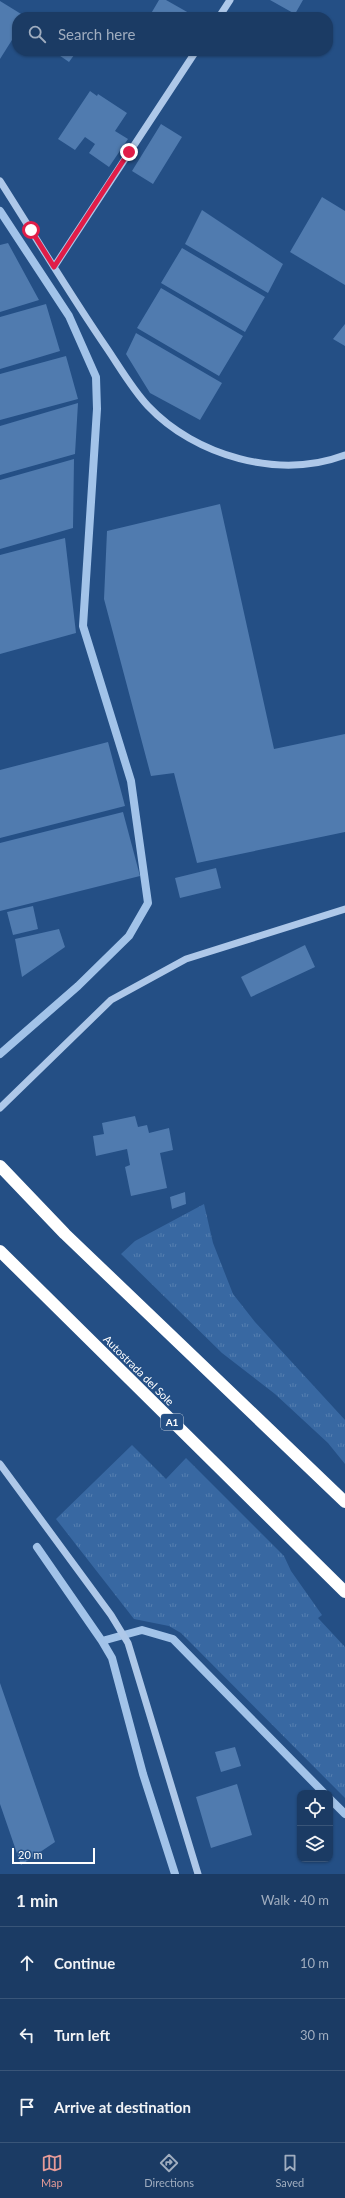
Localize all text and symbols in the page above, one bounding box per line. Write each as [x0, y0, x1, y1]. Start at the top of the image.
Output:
search box [12, 12, 333, 56]
icon: search [26, 23, 48, 45]
text: Search here [58, 25, 135, 43]
route end [120, 143, 138, 161]
route start [22, 221, 40, 239]
street label: Autostrada del Sole [101, 1332, 177, 1408]
road number: A1 [161, 1414, 183, 1430]
map controls [297, 1790, 333, 1862]
button: locate [297, 1790, 333, 1826]
button: layers [297, 1826, 333, 1862]
scale bar [12, 1846, 95, 1865]
text: 20 m [18, 1848, 43, 1861]
text: 1 min [16, 1890, 58, 1911]
text: Walk · 40 m [261, 1892, 329, 1908]
icon: ahead [16, 1952, 38, 1974]
text: Continue [54, 1954, 115, 1972]
text: 10 m [300, 1955, 329, 1971]
icon: left [16, 2024, 38, 2046]
text: Turn left [54, 2026, 110, 2044]
text: 30 m [300, 2027, 329, 2043]
icon: arrive [16, 2096, 38, 2118]
text: Arrive at destination [54, 2098, 191, 2116]
tab: Map [41, 2152, 63, 2189]
tab: Directions [144, 2152, 194, 2189]
tab: Saved [275, 2152, 304, 2189]

